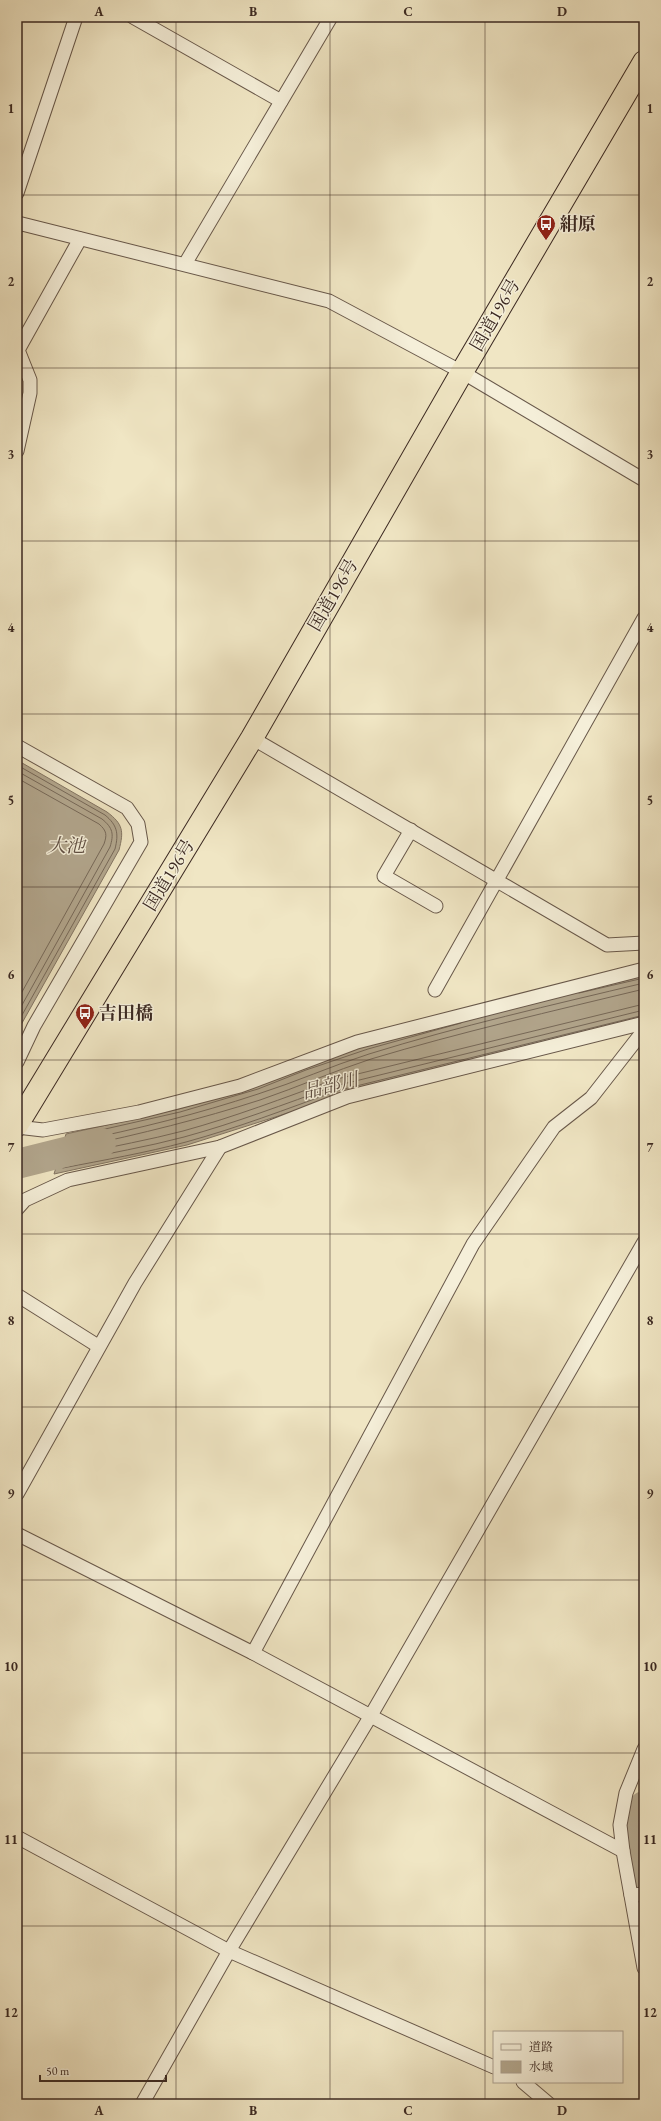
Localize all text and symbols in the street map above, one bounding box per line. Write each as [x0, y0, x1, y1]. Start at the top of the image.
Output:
text: A [93, 3, 104, 20]
text: B [249, 3, 257, 20]
text: C [403, 3, 413, 20]
text: D [557, 3, 567, 20]
text: 1 [8, 100, 15, 117]
text: 1 [647, 100, 654, 117]
place label: 紺原 [560, 212, 596, 235]
bus stop icon: 紺原 [535, 213, 557, 241]
text: 2 [8, 273, 15, 290]
text: 2 [647, 273, 654, 290]
street label: 国道196号 [465, 274, 525, 355]
text: 3 [8, 446, 15, 463]
text: 3 [647, 446, 654, 463]
street label: 国道196号 [303, 554, 363, 635]
text: 4 [8, 619, 15, 636]
text: 4 [647, 619, 654, 636]
text: 5 [8, 792, 14, 809]
text: 5 [647, 792, 653, 809]
water label: 大池 [47, 833, 87, 858]
street label: 国道196号 [138, 835, 199, 915]
text: 6 [8, 966, 15, 983]
text: 6 [647, 966, 654, 983]
place label: 吉田橋 [99, 1001, 153, 1024]
bus stop icon: 吉田橋 [74, 1002, 96, 1030]
water label: 品部川 [299, 1066, 363, 1105]
text: 7 [8, 1139, 15, 1156]
text: 7 [647, 1139, 654, 1156]
text: 8 [8, 1312, 15, 1329]
text: 8 [647, 1312, 654, 1329]
text: 9 [8, 1485, 15, 1502]
text: 9 [647, 1485, 654, 1502]
text: 10 [4, 1658, 18, 1675]
text: 10 [643, 1658, 657, 1675]
text: 11 [4, 1831, 18, 1848]
text: 11 [643, 1831, 657, 1848]
text: 12 [4, 2004, 18, 2021]
text: 12 [643, 2004, 657, 2021]
legend [493, 2031, 623, 2083]
text: 道路 [529, 2039, 553, 2055]
scale bar [40, 2057, 166, 2083]
text: 水域 [529, 2059, 553, 2075]
text: 50 m [46, 2063, 70, 2079]
text: A [93, 2102, 104, 2119]
text: B [249, 2102, 257, 2119]
text: C [403, 2102, 413, 2119]
text: D [557, 2102, 567, 2119]

